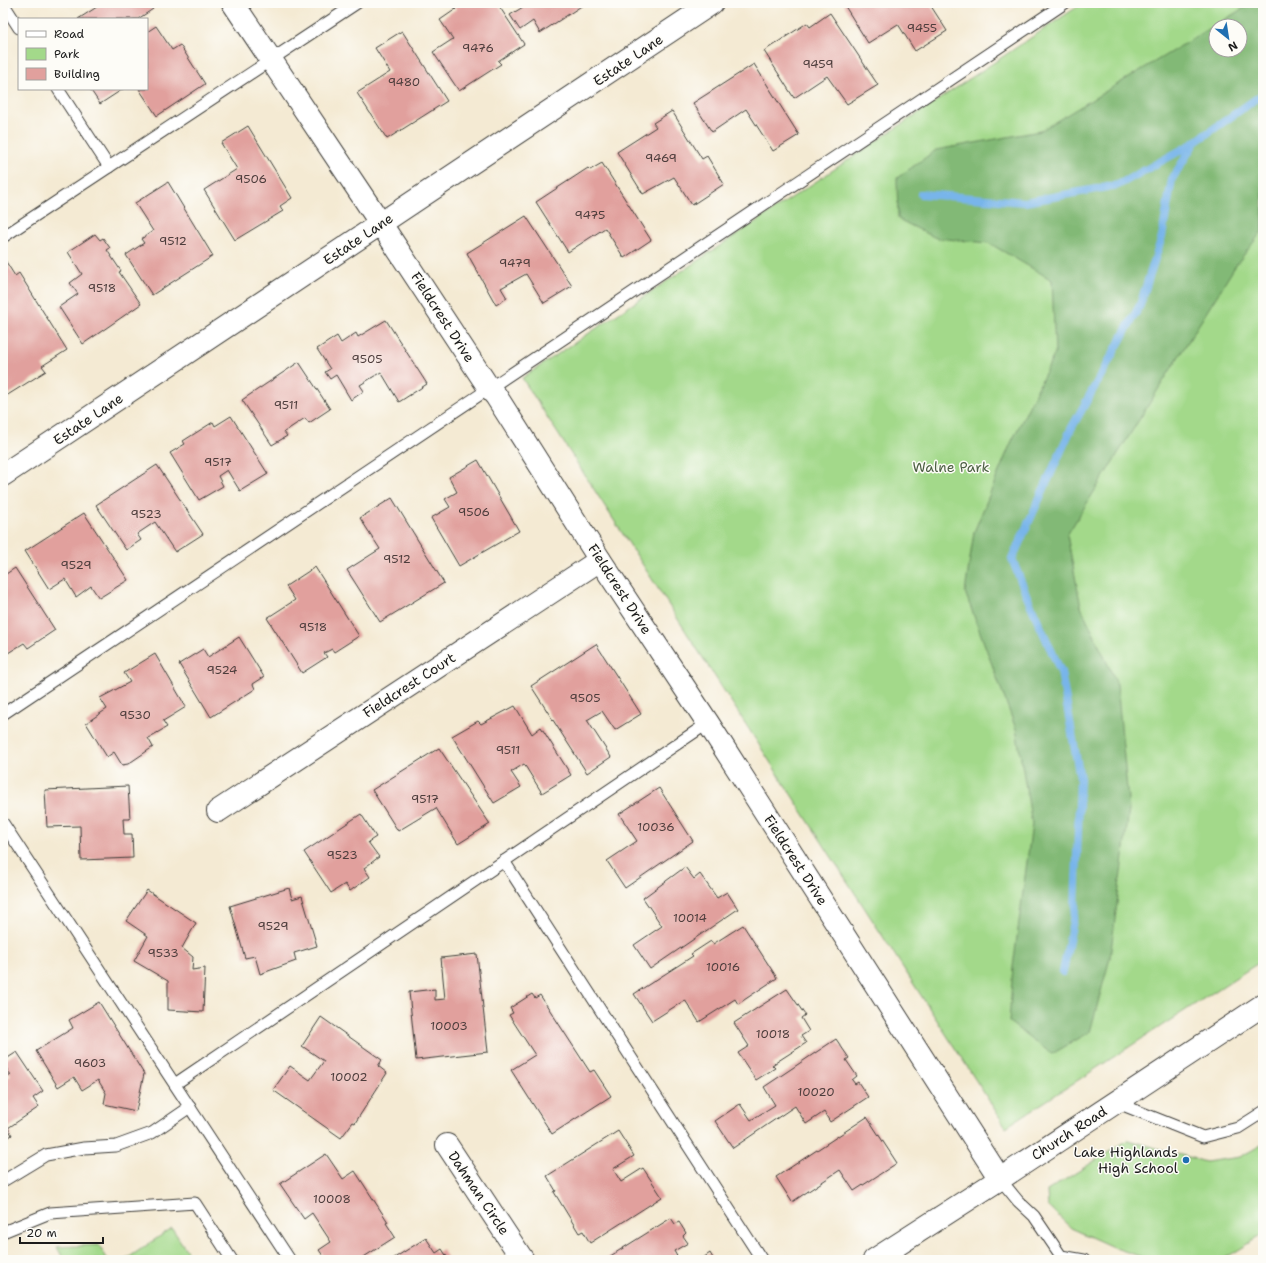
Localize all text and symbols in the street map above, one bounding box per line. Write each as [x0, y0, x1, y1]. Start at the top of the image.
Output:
legend [18, 18, 148, 90]
north arrow [1208, 18, 1248, 58]
house number: 9455 [907, 20, 937, 36]
text: Road [54, 26, 85, 42]
street label: Estate Lane [590, 30, 666, 90]
text: N [1225, 38, 1240, 55]
house number: 9476 [462, 40, 494, 56]
text: Park [54, 46, 80, 62]
house number: 9459 [802, 56, 834, 72]
text: Building [54, 66, 100, 82]
house number: 9480 [388, 74, 420, 90]
house number: 9469 [645, 150, 677, 166]
house number: 9506 [235, 171, 267, 187]
house number: 9475 [575, 207, 605, 223]
street label: Estate Lane [320, 209, 396, 269]
house number: 9512 [159, 233, 187, 249]
house number: 9479 [499, 255, 531, 271]
street label: Fieldcrest Drive [407, 268, 479, 366]
house number: 9518 [88, 280, 116, 296]
house number: 9505 [351, 351, 383, 367]
street label: Estate Lane [50, 389, 126, 449]
house number: 9511 [274, 397, 298, 413]
house number: 9517 [204, 454, 232, 470]
park label: Walne Park [913, 458, 989, 476]
house number: 9506 [458, 504, 490, 520]
house number: 9523 [130, 506, 162, 522]
street label: Fieldcrest Drive [584, 540, 656, 638]
house number: 9512 [383, 551, 411, 567]
house number: 9529 [60, 557, 92, 573]
house number: 9518 [299, 619, 327, 635]
street label: Fieldcrest Court [359, 648, 459, 722]
house number: 9524 [207, 662, 237, 678]
house number: 9505 [569, 690, 601, 706]
house number: 9530 [119, 707, 151, 723]
house number: 9511 [496, 742, 520, 758]
house number: 9517 [411, 791, 439, 807]
street label: Fieldcrest Drive [760, 811, 832, 909]
house number: 10036 [637, 819, 675, 835]
house number: 9523 [326, 847, 358, 863]
house number: 10014 [673, 910, 707, 926]
house number: 9529 [257, 918, 289, 934]
house number: 9533 [147, 945, 179, 961]
house number: 10016 [706, 959, 740, 975]
house number: 10003 [430, 1018, 468, 1034]
house number: 10018 [756, 1026, 790, 1042]
house number: 9603 [74, 1055, 106, 1071]
house number: 10002 [330, 1069, 368, 1085]
house number: 10020 [797, 1084, 835, 1100]
street label: Church Road [1028, 1102, 1110, 1164]
place label: Lake Highlands High School [1073, 1143, 1179, 1177]
street label: Dahman Circle [444, 1148, 514, 1238]
marker: Lake Highlands High School [1181, 1155, 1191, 1165]
house number: 10008 [313, 1191, 351, 1207]
scale bar [20, 1219, 103, 1245]
text: 20 m [26, 1225, 57, 1241]

